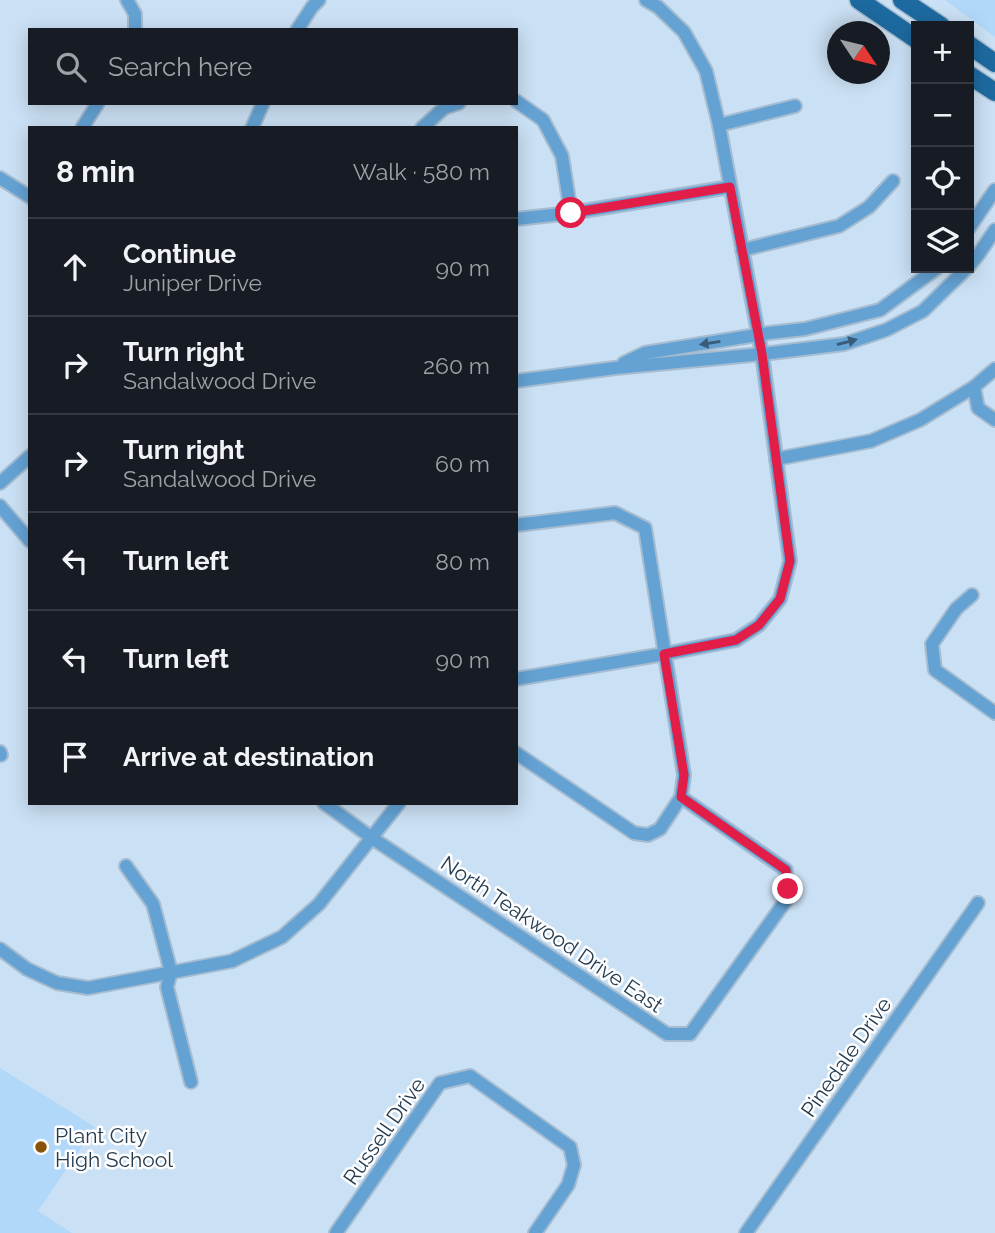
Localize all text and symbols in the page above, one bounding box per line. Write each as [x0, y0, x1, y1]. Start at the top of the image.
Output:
north arrow [827, 21, 890, 84]
map controls [911, 21, 974, 273]
button: + [911, 21, 974, 84]
search box [28, 28, 518, 105]
icon: search [52, 48, 90, 86]
text: Search here [108, 52, 252, 82]
button: − [911, 84, 974, 147]
button: locate [911, 147, 974, 210]
text: 8 min [56, 154, 135, 189]
text: Walk · 580 m [353, 158, 490, 185]
route start [555, 197, 586, 228]
button: layers [911, 210, 974, 273]
text: Continue [123, 239, 236, 269]
icon: ahead [56, 248, 94, 286]
text: 90 m [435, 254, 490, 281]
text: Juniper Drive [123, 269, 262, 296]
one-way arrow [837, 336, 859, 347]
text: Turn right [123, 337, 244, 367]
one-way arrow [699, 338, 721, 349]
icon: right [56, 346, 94, 384]
text: 260 m [423, 352, 490, 379]
text: Sandalwood Drive [123, 367, 316, 394]
text: Turn right [123, 435, 244, 465]
icon: right [56, 444, 94, 482]
text: 60 m [435, 450, 490, 477]
text: Sandalwood Drive [123, 465, 316, 492]
icon: left [56, 542, 94, 580]
text: Turn left [123, 546, 229, 576]
text: 80 m [435, 548, 490, 575]
icon: left [56, 640, 94, 678]
text: Turn left [123, 644, 229, 674]
text: 90 m [435, 646, 490, 673]
icon: arrive [56, 738, 94, 776]
text: Arrive at destination [123, 742, 374, 772]
street label: North Teakwood Drive East [436, 850, 668, 1018]
route end [772, 873, 803, 904]
street label: Pinedale Drive [796, 992, 896, 1122]
street label: Russell Drive [338, 1073, 430, 1189]
place label: Plant City High School [55, 1123, 173, 1172]
marker: Plant City High School [33, 1139, 49, 1155]

